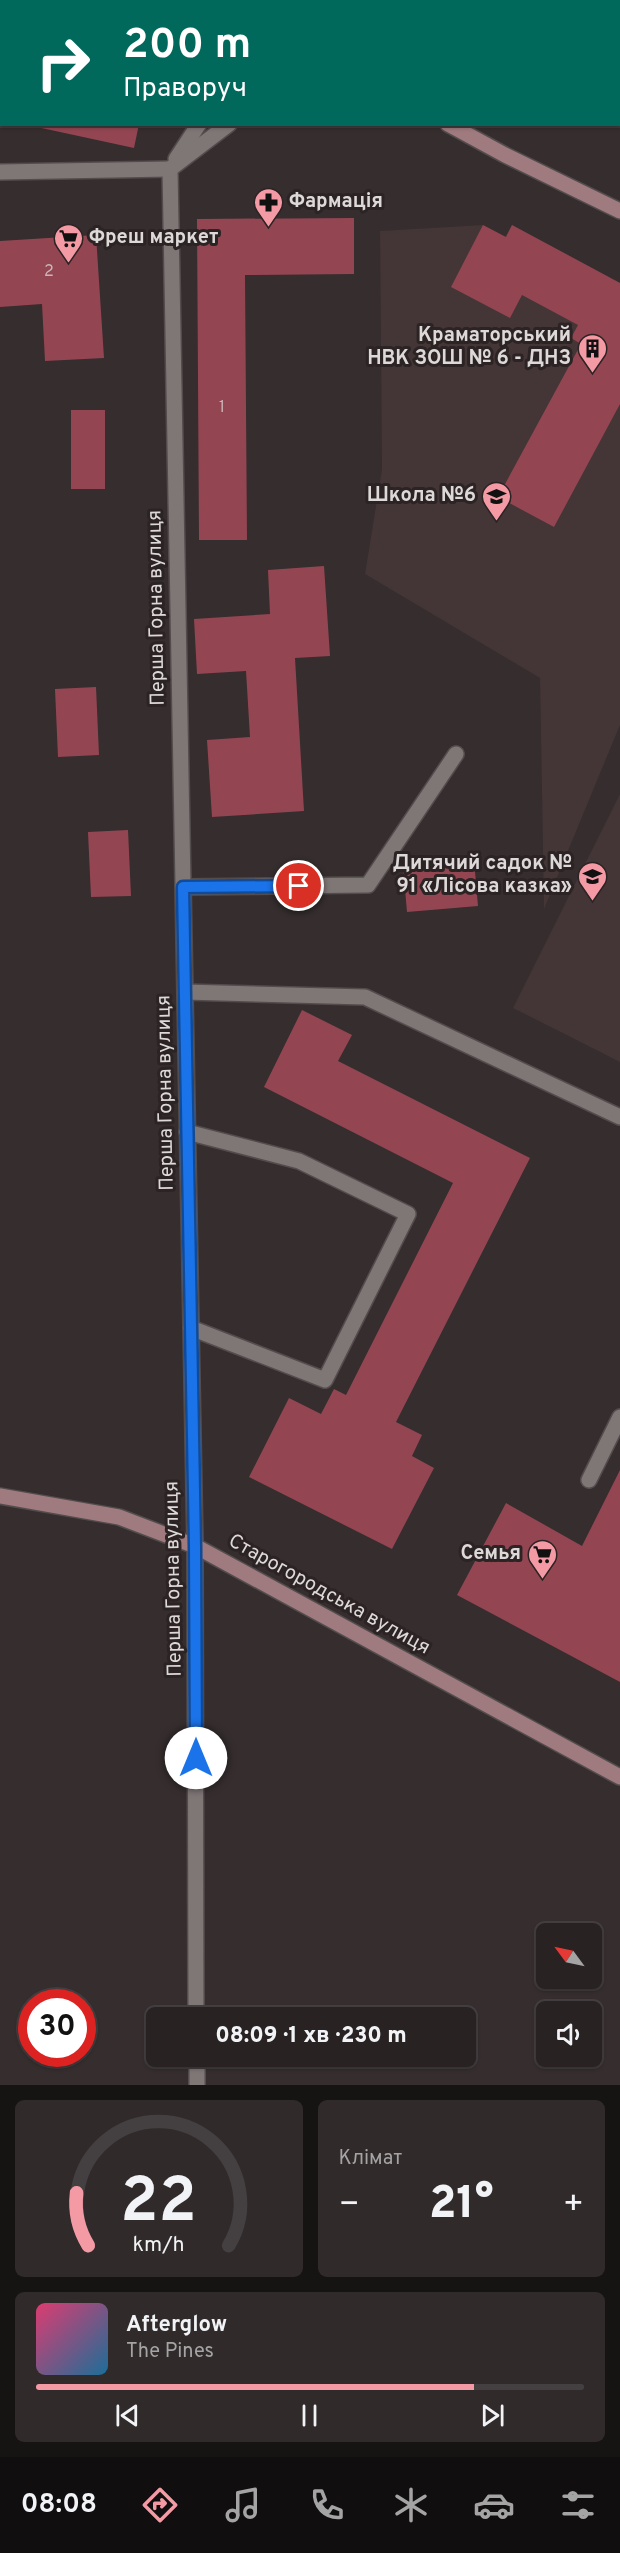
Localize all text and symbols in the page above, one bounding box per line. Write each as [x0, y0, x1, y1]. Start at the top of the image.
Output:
text: 200 m [123, 20, 251, 73]
icon: right [24, 24, 102, 102]
text: Праворуч [123, 72, 247, 106]
pharmacy icon: Фармація [252, 186, 284, 228]
place label: Фармація [289, 189, 383, 215]
supermarket icon: Фреш маркет [52, 222, 84, 264]
place label: Фреш маркет [89, 225, 218, 251]
house number: 2 [44, 262, 54, 282]
place label: Краматорський НВК ЗОШ № 6 - ДНЗ [367, 323, 571, 372]
building icon: Краматорський НВК ЗОШ № 6 - ДНЗ [576, 332, 608, 374]
house number: 1 [219, 398, 225, 418]
school or university icon: Школа №6 [481, 480, 513, 522]
place label: Школа №6 [367, 483, 476, 509]
street label: Перша Горна вулиця [142, 510, 172, 706]
place label: Дитячий садок № 91 «Лісова казка» [393, 851, 572, 900]
pin [273, 860, 324, 911]
school or university icon: Дитячий садок № 91 «Лісова казка» [577, 860, 609, 902]
icon: arrive [282, 869, 315, 902]
street label: Перша Горна вулиця [151, 995, 181, 1191]
street label: Перша Горна вулиця [159, 1481, 189, 1677]
street label: Старогородська вулиця [223, 1529, 435, 1661]
supermarket icon: Семья [526, 1538, 558, 1580]
place label: Семья [461, 1541, 521, 1567]
position arrow [164, 1726, 228, 1790]
north arrow [536, 1923, 602, 1989]
map controls [536, 1923, 602, 2067]
speed limit sign: 30 [18, 1989, 96, 2067]
button: sound [536, 2001, 602, 2067]
text: 08:09 · 1 хв · 230 m [215, 2023, 407, 2050]
text: Клімат [339, 2146, 402, 2172]
text: 22 [121, 2165, 197, 2244]
text: 21° [429, 2177, 494, 2234]
text: − [339, 2185, 360, 2227]
text: + [563, 2185, 584, 2227]
text: km/h [133, 2232, 185, 2259]
text: Afterglow [126, 2312, 227, 2339]
text: The Pines [126, 2339, 214, 2365]
icon: previous [111, 2399, 144, 2432]
icon: pause [293, 2399, 326, 2432]
icon: next [476, 2399, 509, 2432]
icon: directions [139, 2484, 181, 2526]
icon: music [222, 2484, 264, 2526]
icon: phone [306, 2484, 348, 2526]
icon: climate [390, 2484, 432, 2526]
icon: car [473, 2484, 515, 2526]
icon: filters [557, 2484, 599, 2526]
text: 08:08 [21, 2488, 97, 2522]

